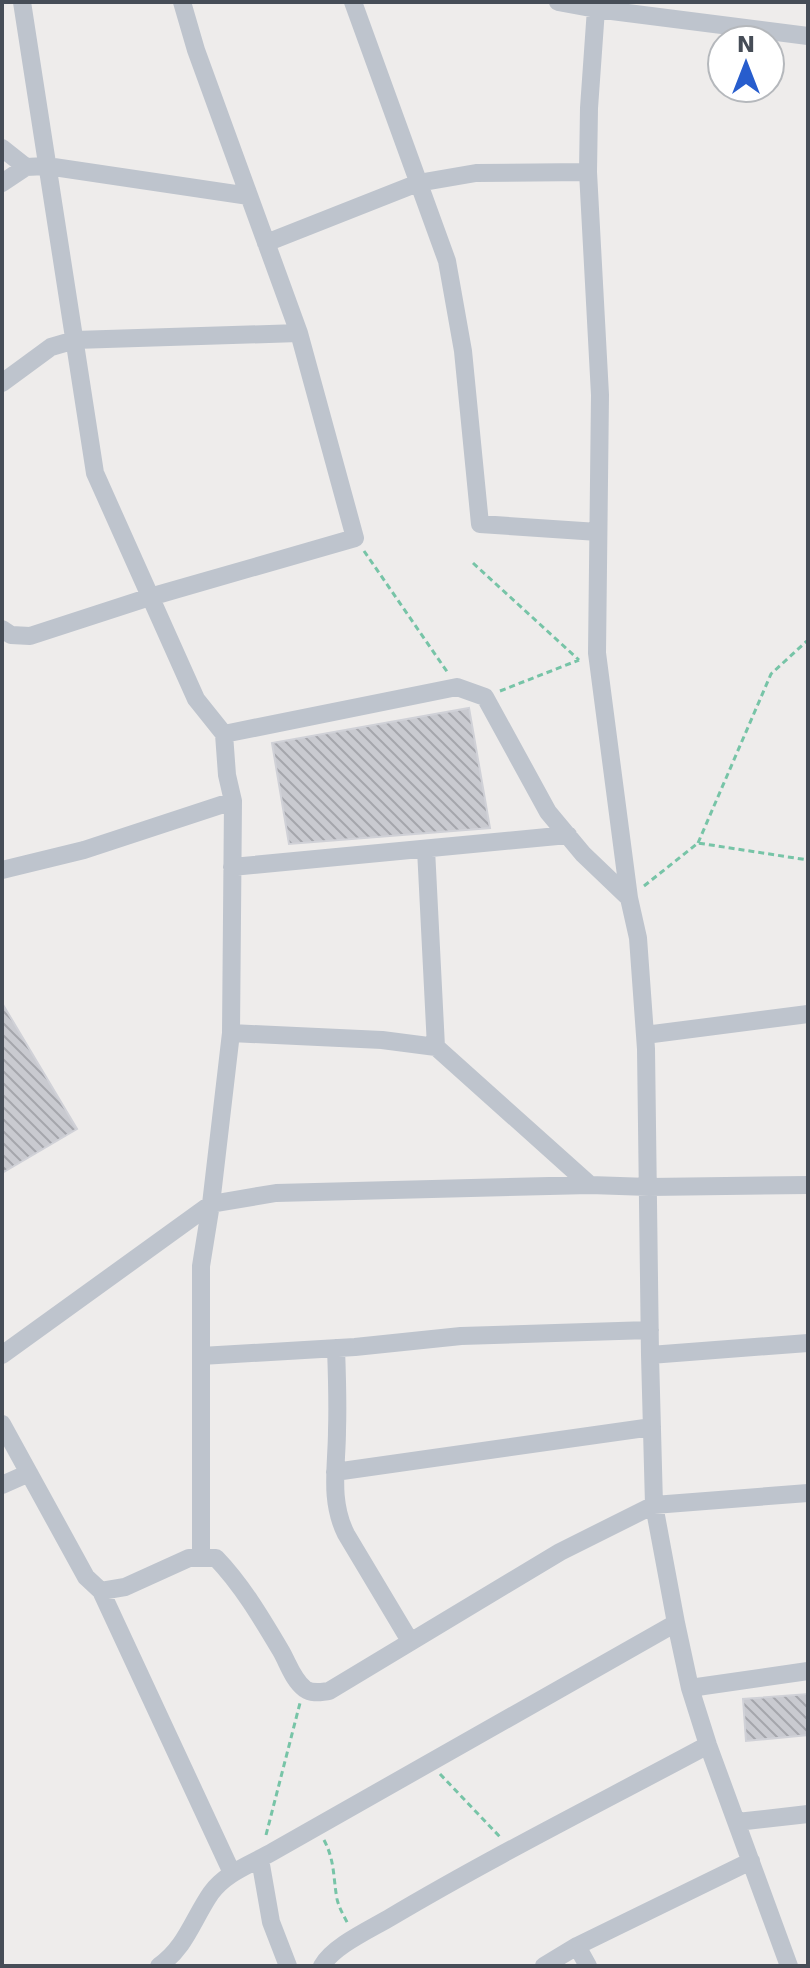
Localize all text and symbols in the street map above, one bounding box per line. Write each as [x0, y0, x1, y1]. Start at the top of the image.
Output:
north arrow [706, 24, 786, 104]
text: N [737, 32, 755, 57]

